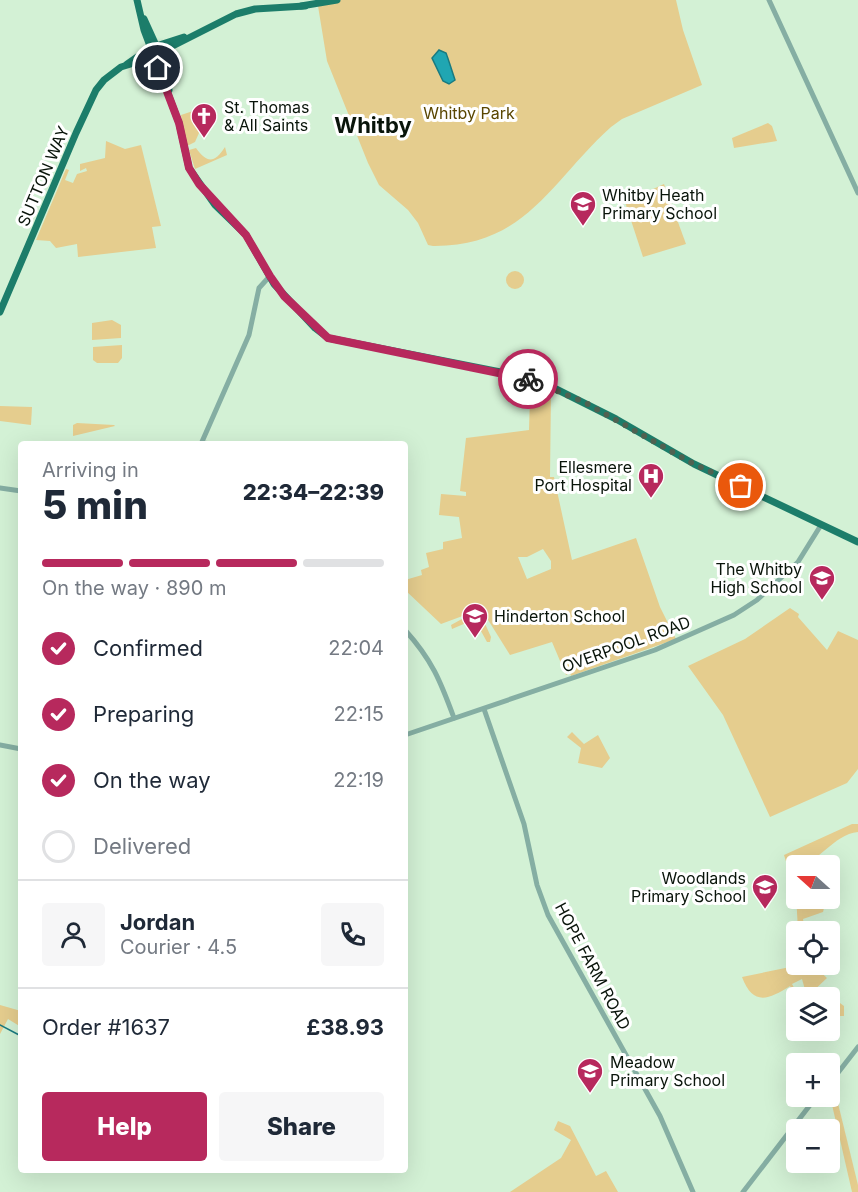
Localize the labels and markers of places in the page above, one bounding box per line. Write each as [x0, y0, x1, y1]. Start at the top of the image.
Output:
pin [132, 42, 183, 93]
place label: St. Thomas & All Saints [224, 97, 309, 135]
church icon: St. Thomas & All Saints [189, 101, 219, 139]
place label: Whitby Heath Primary School [602, 185, 717, 223]
school or university icon: Whitby Heath Primary School [568, 189, 598, 227]
place label: Ellesmere Port Hospital [534, 457, 632, 495]
pin [715, 460, 766, 511]
hospital icon: Ellesmere Port Hospital [636, 461, 666, 499]
place label: The Whitby High School [711, 559, 802, 597]
school or university icon: The Whitby High School [807, 563, 837, 601]
school or university icon: Hinderton School [460, 601, 490, 639]
place label: Hinderton School [494, 606, 625, 626]
place label: Woodlands Primary School [631, 868, 746, 906]
school or university icon: Woodlands Primary School [750, 872, 780, 910]
place label: Meadow Primary School [610, 1052, 725, 1090]
school or university icon: Meadow Primary School [575, 1056, 605, 1094]

